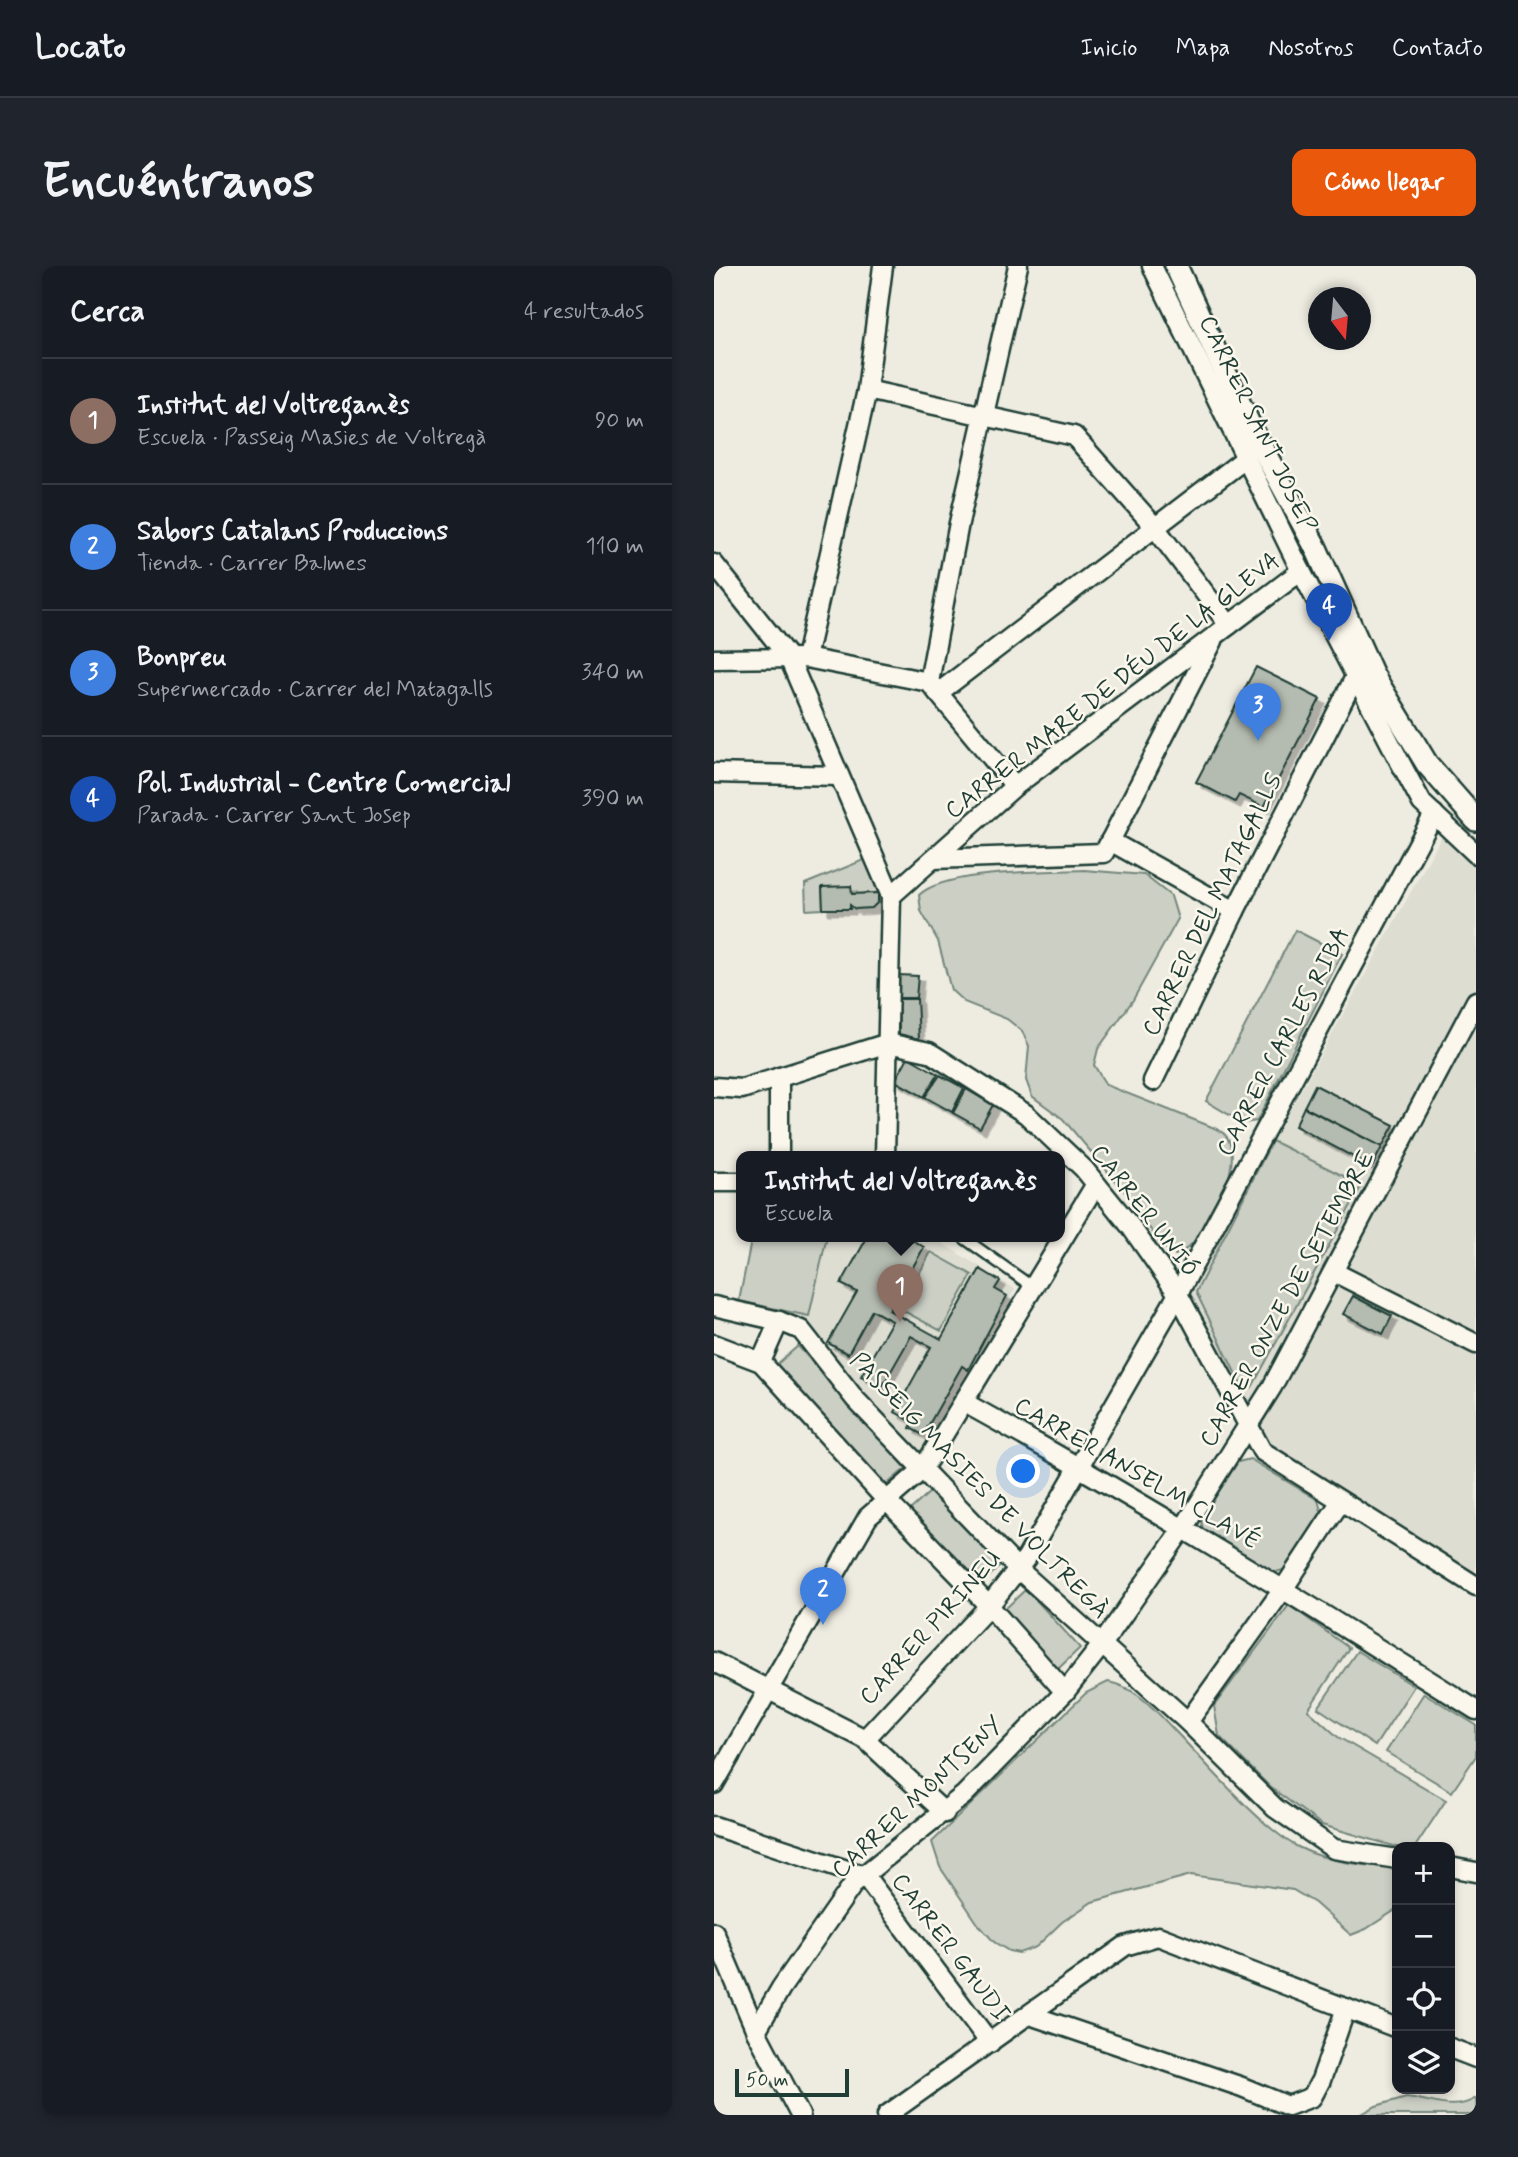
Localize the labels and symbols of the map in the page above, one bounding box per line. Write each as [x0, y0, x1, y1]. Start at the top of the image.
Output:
north arrow [1308, 287, 1371, 350]
street label: CARRER SANT JOSEP [1191, 311, 1323, 538]
street label: CARRER MARE DE DÉU DE LA GLEVA [938, 544, 1287, 827]
pin: 4 [1306, 583, 1352, 641]
pin: 3 [1235, 683, 1281, 741]
street label: CARRER DEL MATAGALLS [1136, 769, 1290, 1041]
street label: CARRER CARLES RIBA [1210, 922, 1358, 1162]
street label: CARRER UNIÓ [1083, 1139, 1205, 1283]
street label: CARRER ONZE DE SETEMBRE [1193, 1145, 1383, 1453]
pin: 1 [877, 1264, 923, 1322]
street label: PASSEIG MASIES DE VOLTREGÀ [843, 1346, 1115, 1626]
street label: CARRER ANSELM CLAVÉ [1008, 1389, 1267, 1557]
your location [1006, 1454, 1040, 1488]
street label: CARRER PIRINEU [853, 1544, 1009, 1712]
pin: 2 [800, 1567, 846, 1625]
street label: CARRER MONTSENY [826, 1710, 1010, 1886]
street label: CARRER GAUDI [884, 1867, 1016, 2029]
scale bar [735, 2066, 849, 2098]

